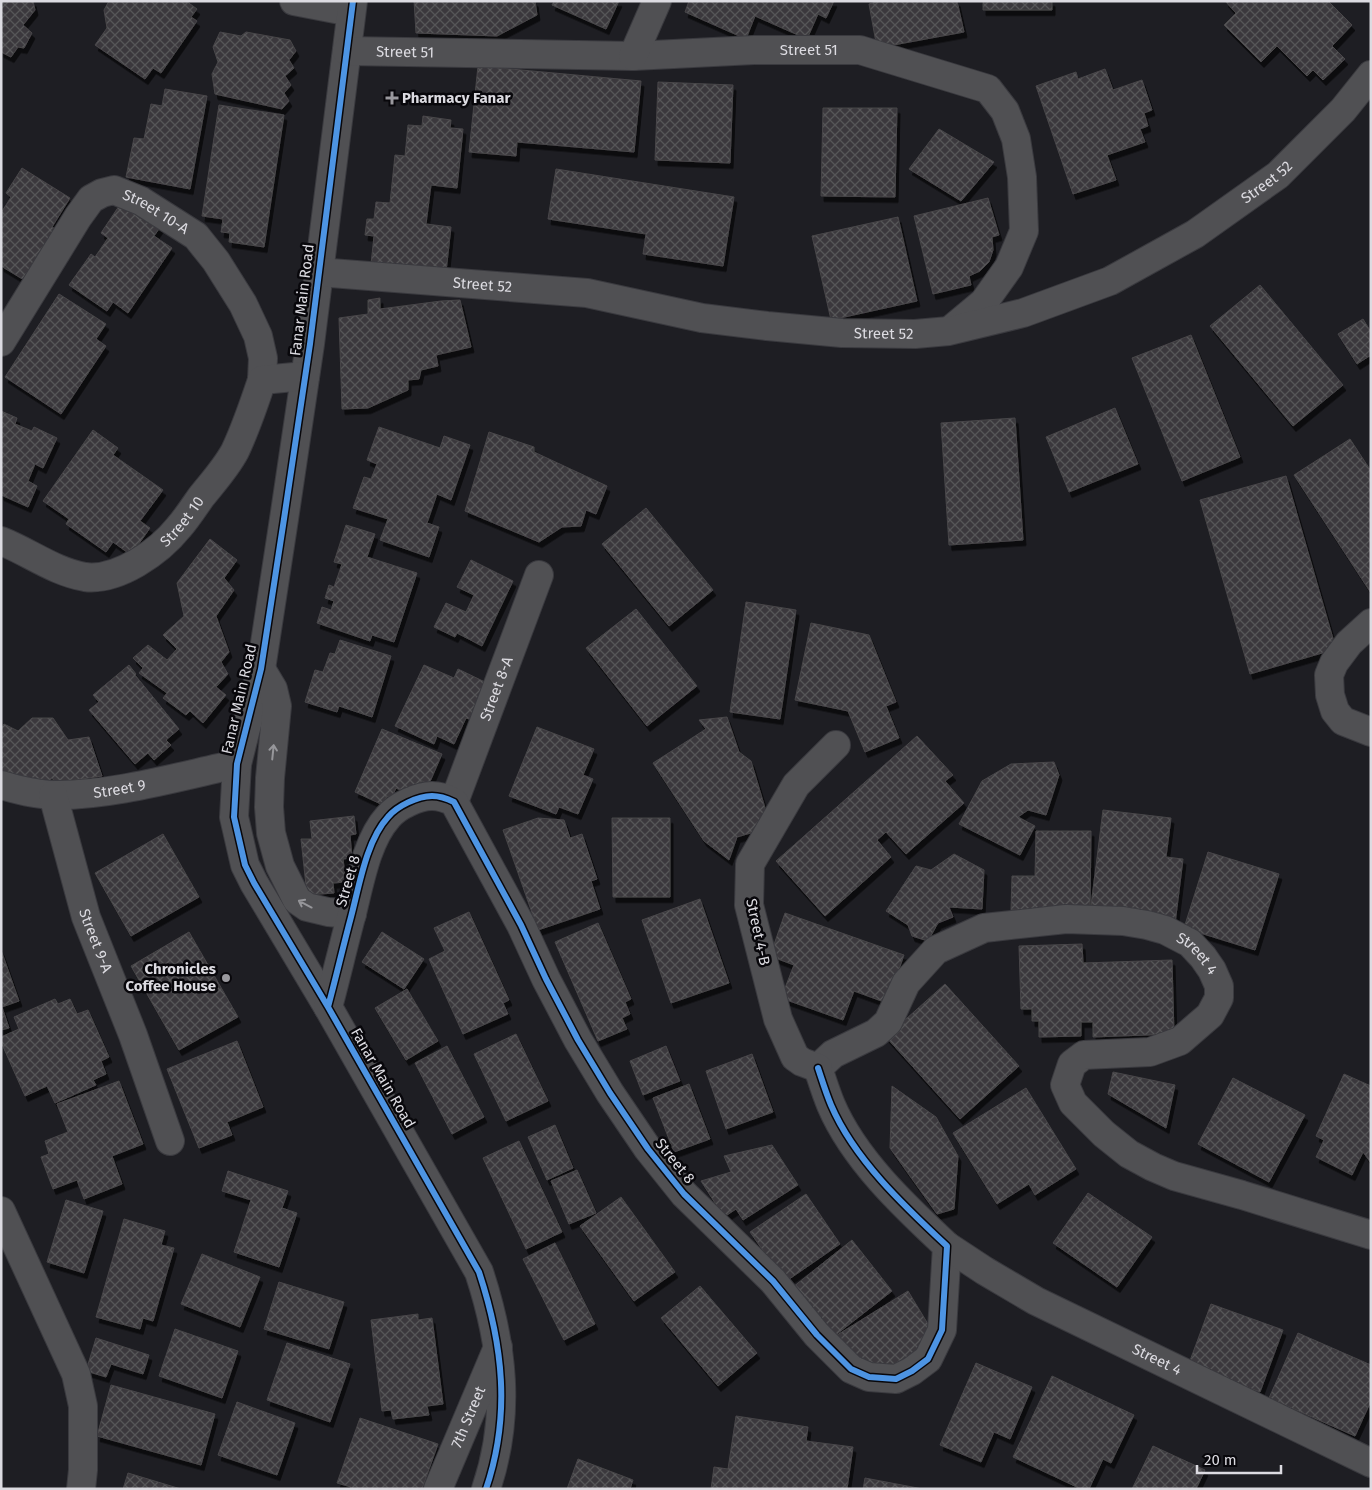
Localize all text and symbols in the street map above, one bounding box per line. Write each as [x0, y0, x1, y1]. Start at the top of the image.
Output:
street label: Street 51 [780, 41, 838, 59]
street label: Street 51 [376, 43, 434, 62]
place label: Pharmacy Fanar [402, 89, 511, 107]
marker: Pharmacy Fanar [386, 92, 398, 104]
street label: Street 52 [1238, 157, 1296, 207]
street label: Street 10-A [120, 185, 193, 238]
street label: Fanar Main Road [286, 243, 318, 357]
street label: Street 52 [452, 274, 513, 296]
street label: Street 52 [854, 324, 914, 343]
street label: Street 10 [157, 493, 208, 551]
street label: Fanar Main Road [218, 642, 260, 756]
street label: Street 8-A [476, 654, 517, 723]
one-way arrow [268, 745, 278, 761]
street label: Street 9 [92, 776, 147, 802]
street label: Street 8 [332, 853, 364, 909]
street label: Street 4-B [742, 897, 774, 967]
one-way arrow [298, 899, 312, 909]
street label: Street 9-A [75, 907, 116, 976]
street label: Street 4 [1173, 929, 1222, 978]
place label: Chronicles Coffee House [125, 960, 216, 995]
marker: Chronicles Coffee House [220, 972, 232, 984]
street label: Fanar Main Road [347, 1025, 419, 1131]
street label: Street 8 [651, 1135, 699, 1187]
street label: Street 4 [1129, 1340, 1185, 1379]
street label: 7th Street [447, 1383, 490, 1451]
scale bar [1197, 1442, 1281, 1474]
text: 20 m [1204, 1451, 1237, 1469]

